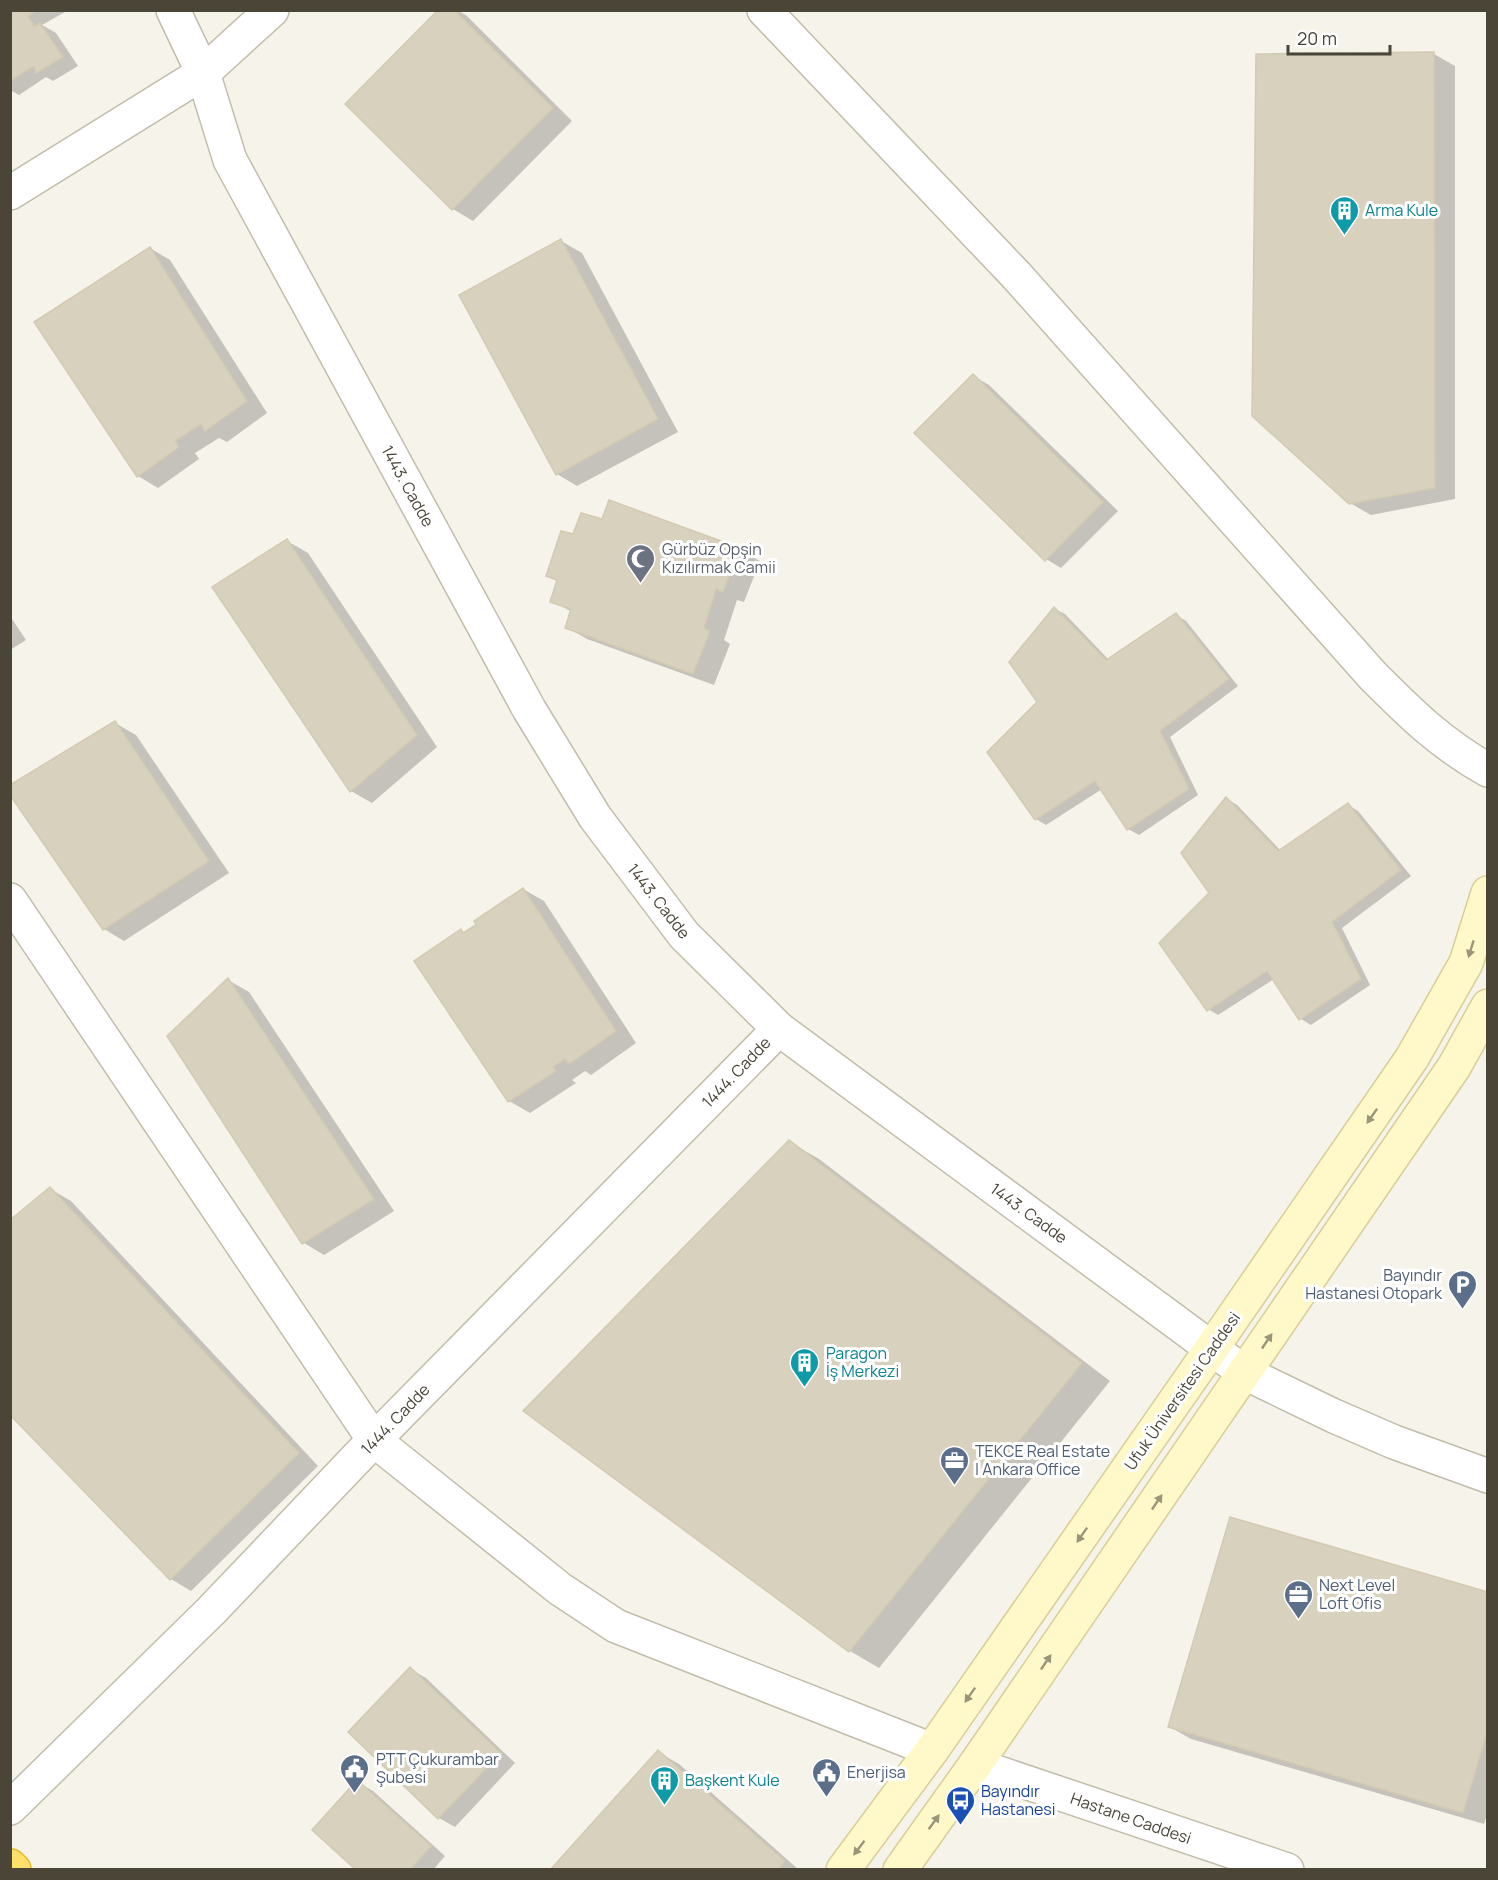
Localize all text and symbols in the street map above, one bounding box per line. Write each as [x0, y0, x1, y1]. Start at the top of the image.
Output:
scale bar [1288, 18, 1390, 56]
text: 20 m [1297, 26, 1337, 50]
building icon: Arma Kule [1328, 194, 1360, 236]
place label: Arma Kule [1365, 199, 1438, 221]
street label: 1443. Cadde [377, 441, 439, 531]
place label: Gürbüz Opşin Kızılırmak Camii [662, 538, 776, 578]
mosque icon: Gürbüz Opşin Kızılırmak Camii [625, 542, 657, 584]
street label: 1443. Cadde [623, 859, 695, 943]
one-way arrow [1466, 940, 1475, 958]
street label: 1444. Cadde [697, 1032, 775, 1112]
one-way arrow [1367, 1108, 1378, 1124]
street label: 1443. Cadde [986, 1178, 1072, 1248]
place label: Bayındır Hastanesi Otopark [1305, 1264, 1443, 1304]
parking icon: Bayındır Hastanesi Otopark [1447, 1268, 1479, 1310]
street label: Ufuk Üniversitesi Caddesi [1119, 1308, 1245, 1474]
one-way arrow [1261, 1333, 1273, 1349]
place label: Paragon İş Merkezi [826, 1342, 899, 1382]
building icon: Paragon İş Merkezi [789, 1346, 821, 1388]
street label: 1444. Cadde [356, 1379, 434, 1459]
place label: TEKCE Real Estate | Ankara Office [975, 1440, 1110, 1480]
office icon: TEKCE Real Estate | Ankara Office [938, 1444, 970, 1486]
one-way arrow [1151, 1493, 1162, 1510]
one-way arrow [1076, 1527, 1088, 1543]
place label: Next Level Loft Ofis [1319, 1574, 1395, 1614]
office icon: Next Level Loft Ofis [1282, 1578, 1314, 1620]
one-way arrow [1040, 1655, 1052, 1671]
one-way arrow [964, 1687, 976, 1703]
place label: PTT Çukurambar Şubesi [376, 1748, 499, 1788]
public building icon: PTT Çukurambar Şubesi [339, 1752, 371, 1794]
public building icon: Enerjisa [810, 1756, 842, 1798]
place label: Enerjisa [847, 1761, 906, 1783]
building icon: Başkent Kule [648, 1764, 680, 1806]
place label: Başkent Kule [685, 1769, 780, 1791]
place label: Bayındır Hastanesi [981, 1780, 1055, 1820]
bus stop icon: Bayındır Hastanesi [944, 1784, 976, 1826]
street label: Hastane Caddesi [1068, 1787, 1194, 1849]
one-way arrow [928, 1815, 940, 1830]
one-way arrow [853, 1839, 865, 1855]

